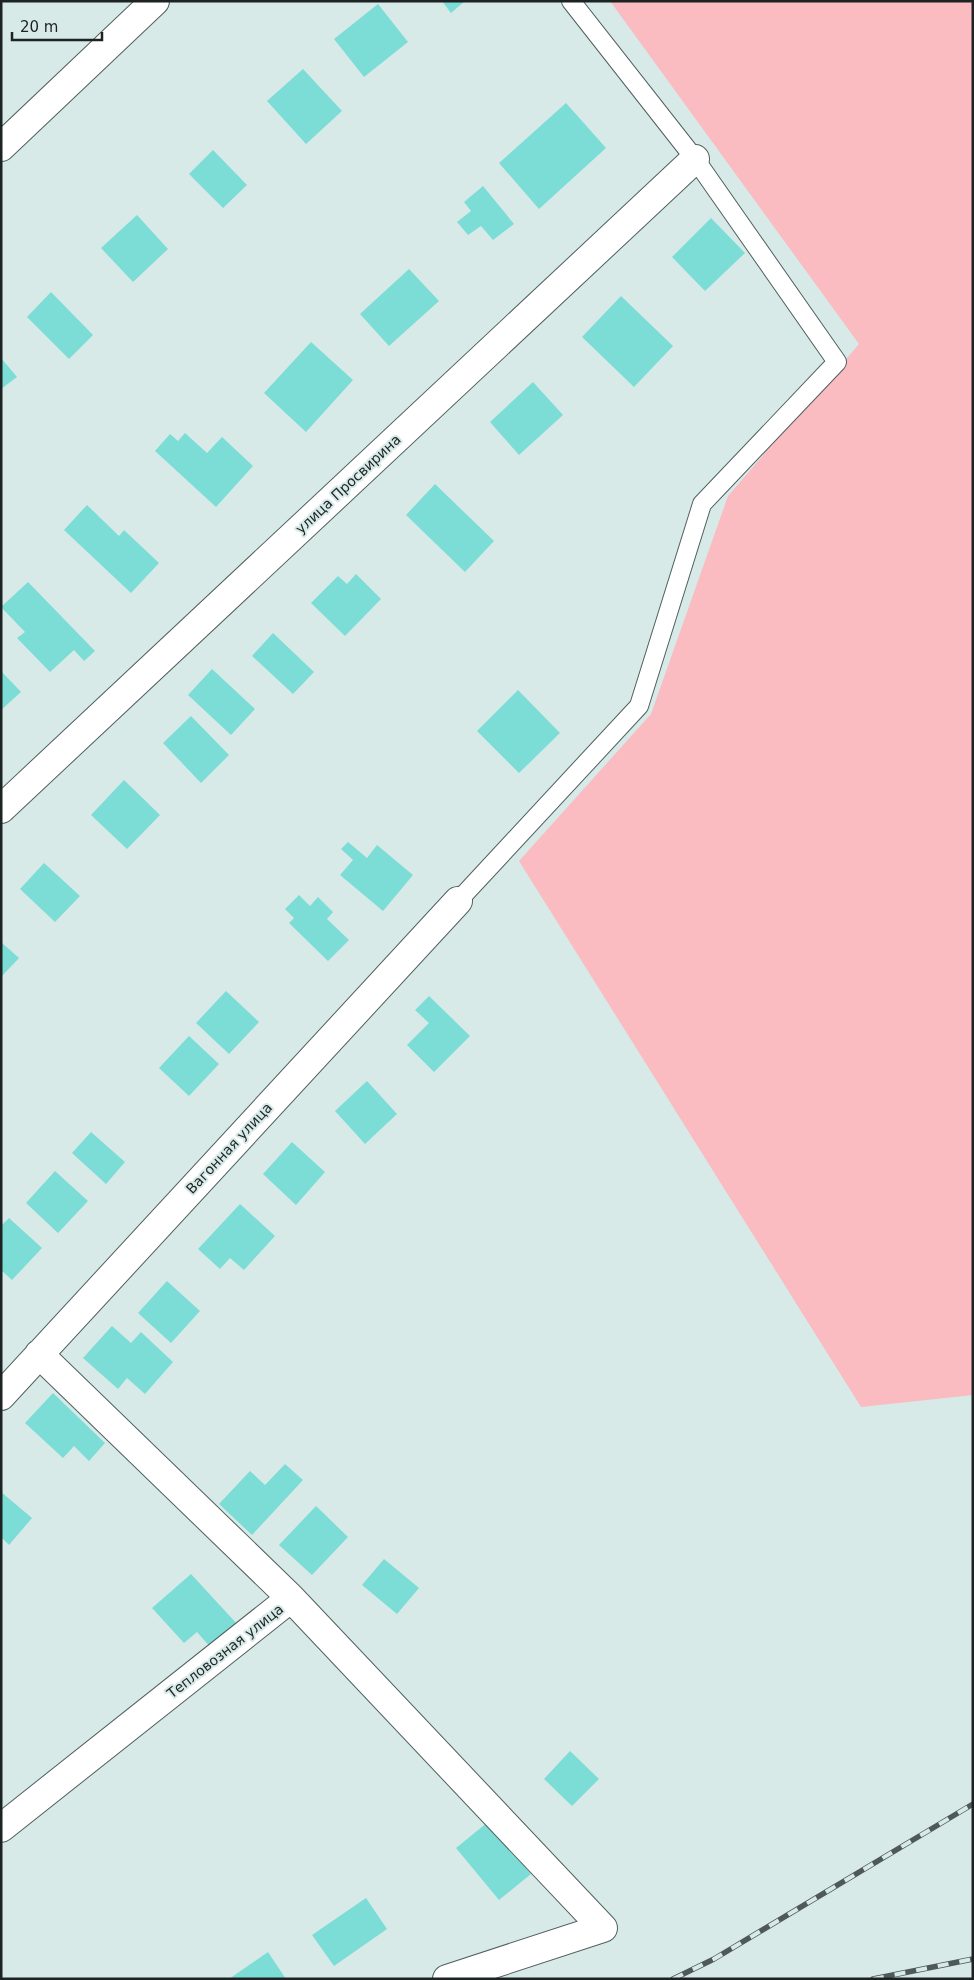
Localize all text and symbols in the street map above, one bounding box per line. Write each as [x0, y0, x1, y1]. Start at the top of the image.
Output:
scale bar [12, 10, 102, 42]
text: 20 m [20, 18, 58, 36]
street label: улица Просвирина [292, 431, 404, 537]
street label: Вагонная улица [183, 1099, 275, 1197]
street label: Тепловозная улица [163, 1601, 286, 1702]

